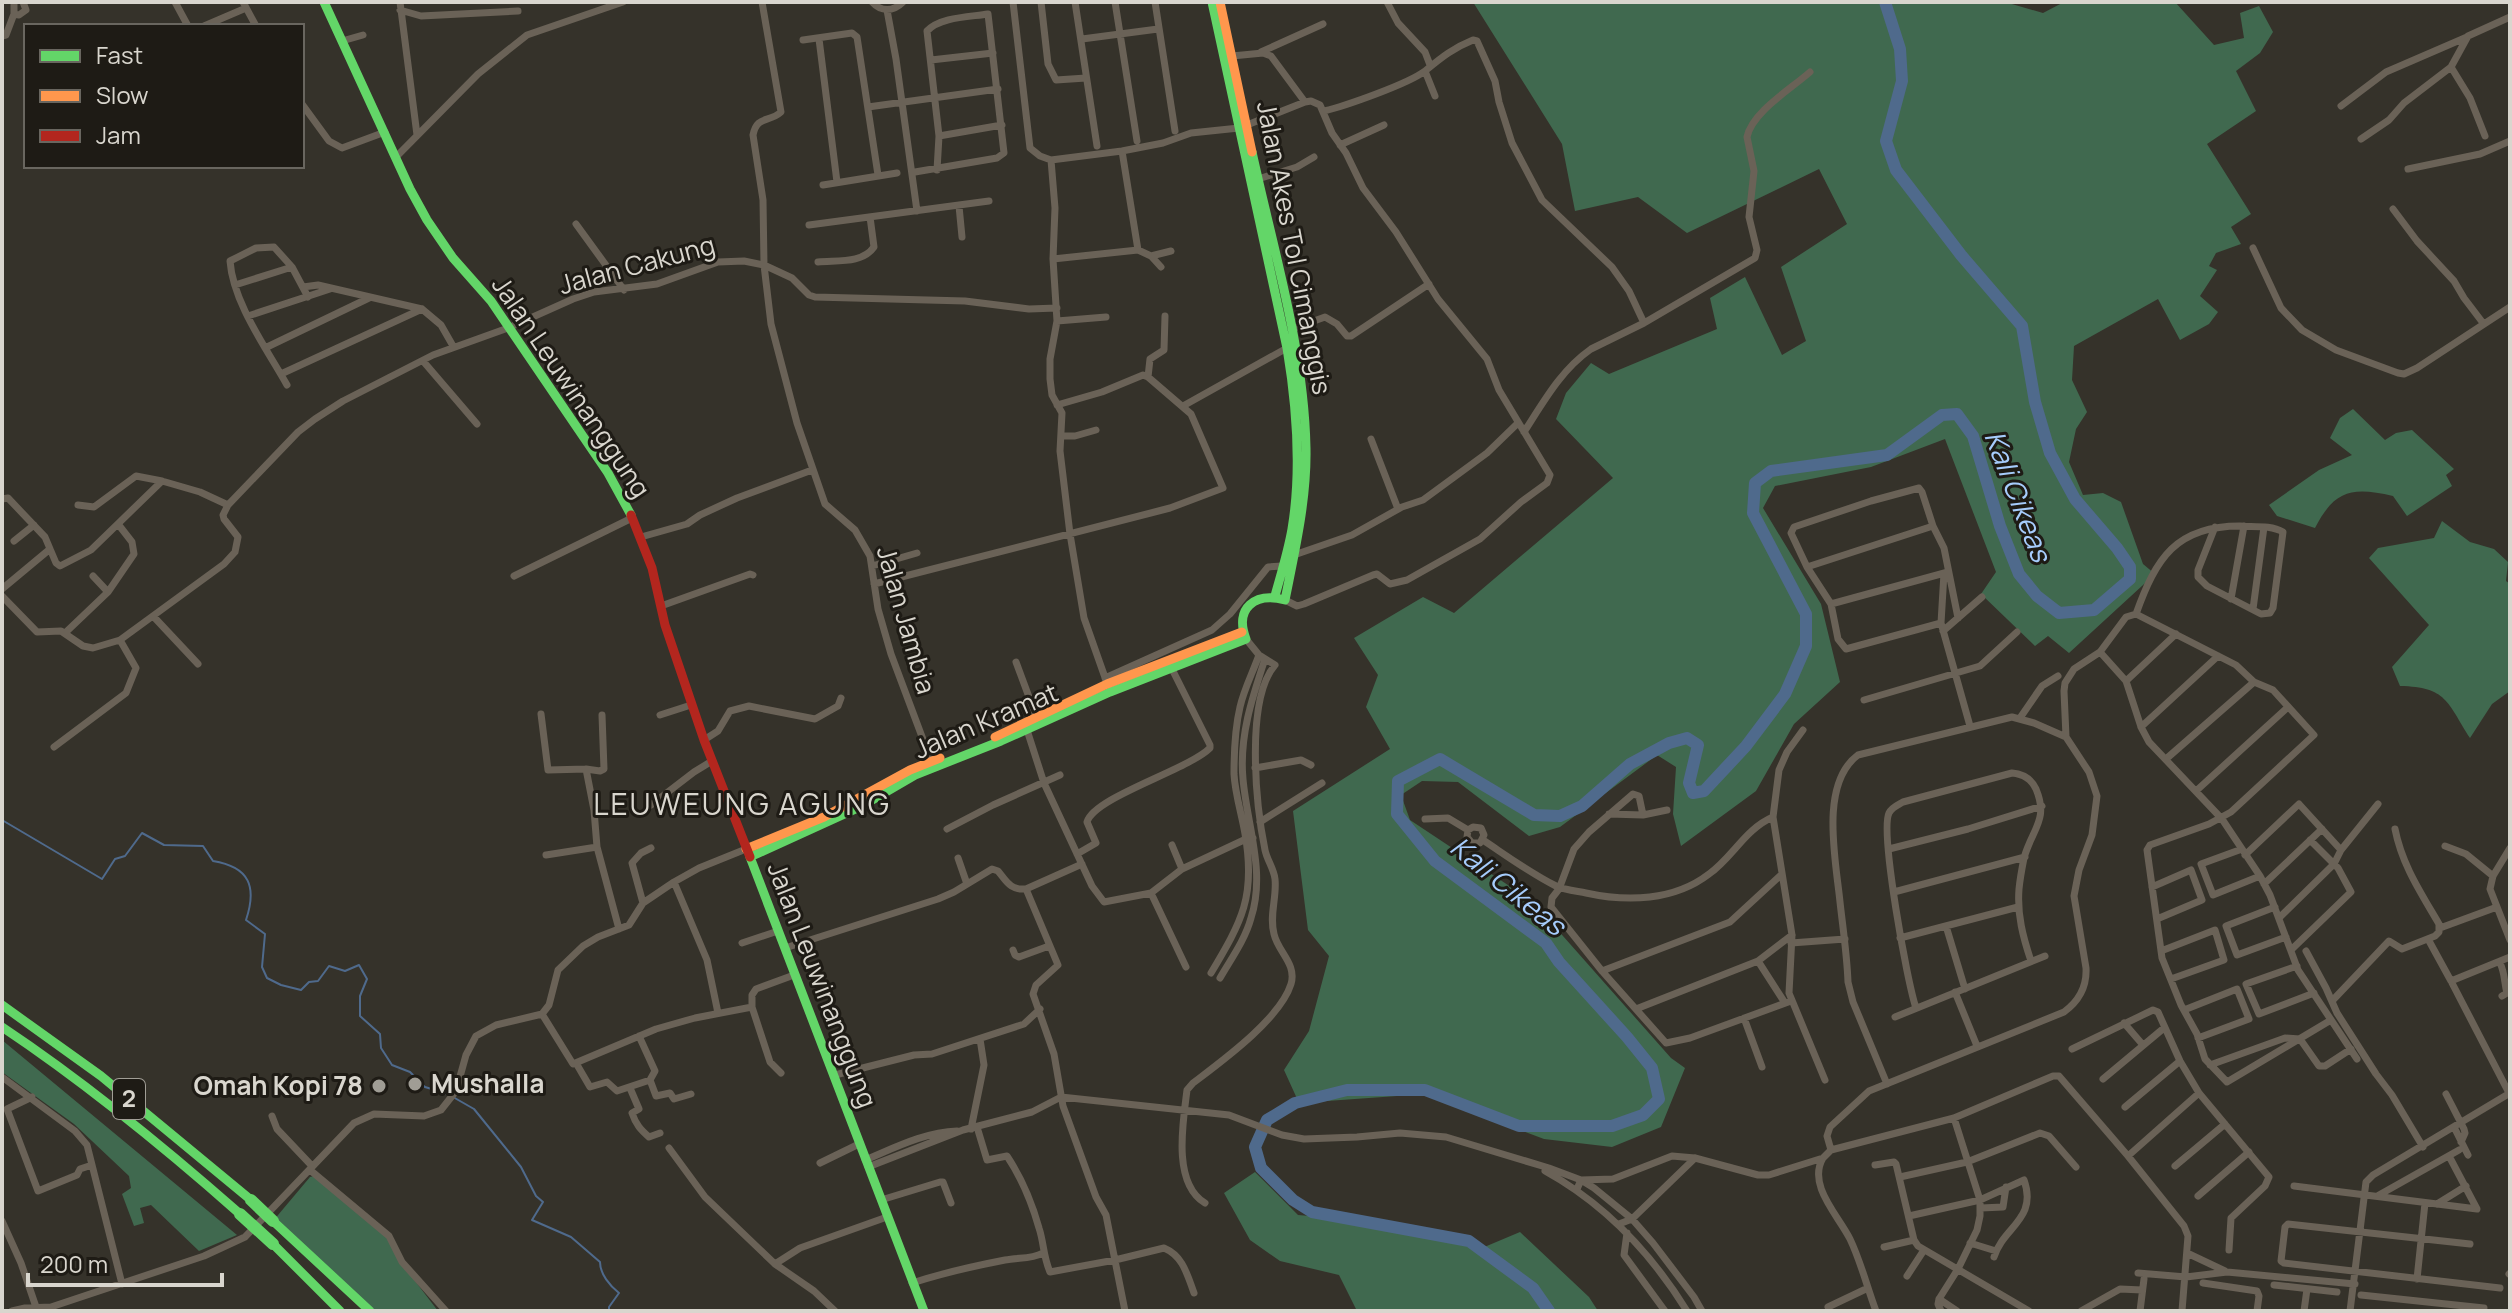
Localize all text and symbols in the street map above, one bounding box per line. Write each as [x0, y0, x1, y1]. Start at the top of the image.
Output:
legend [24, 24, 304, 168]
text: Fast [96, 38, 143, 71]
text: Slow [96, 78, 149, 111]
street label: Jalan Akes Tol Cimanggis [1249, 98, 1341, 398]
text: Jam [96, 118, 141, 151]
street label: Jalan Cakung [555, 226, 719, 302]
street label: Jalan Leuwinanggung [484, 269, 659, 504]
water label: Kali Cikeas [1977, 425, 2062, 569]
street label: Jalan Jambia [869, 542, 945, 698]
street label: Jalan Kramat [908, 674, 1063, 767]
district label: LEUWEUNG AGUNG [593, 783, 891, 824]
water label: Kali Cikeas [1443, 827, 1576, 945]
street label: Jalan Leuwinanggung [760, 857, 886, 1112]
place label: Mushalla [431, 1065, 544, 1101]
place label: Omah Kopi 78 [194, 1067, 363, 1103]
marker: Mushalla [406, 1075, 424, 1093]
marker: Omah Kopi 78 [370, 1077, 388, 1095]
road number: 2 [113, 1079, 145, 1119]
scale bar [28, 1237, 222, 1287]
text: 200 m [40, 1247, 108, 1280]

